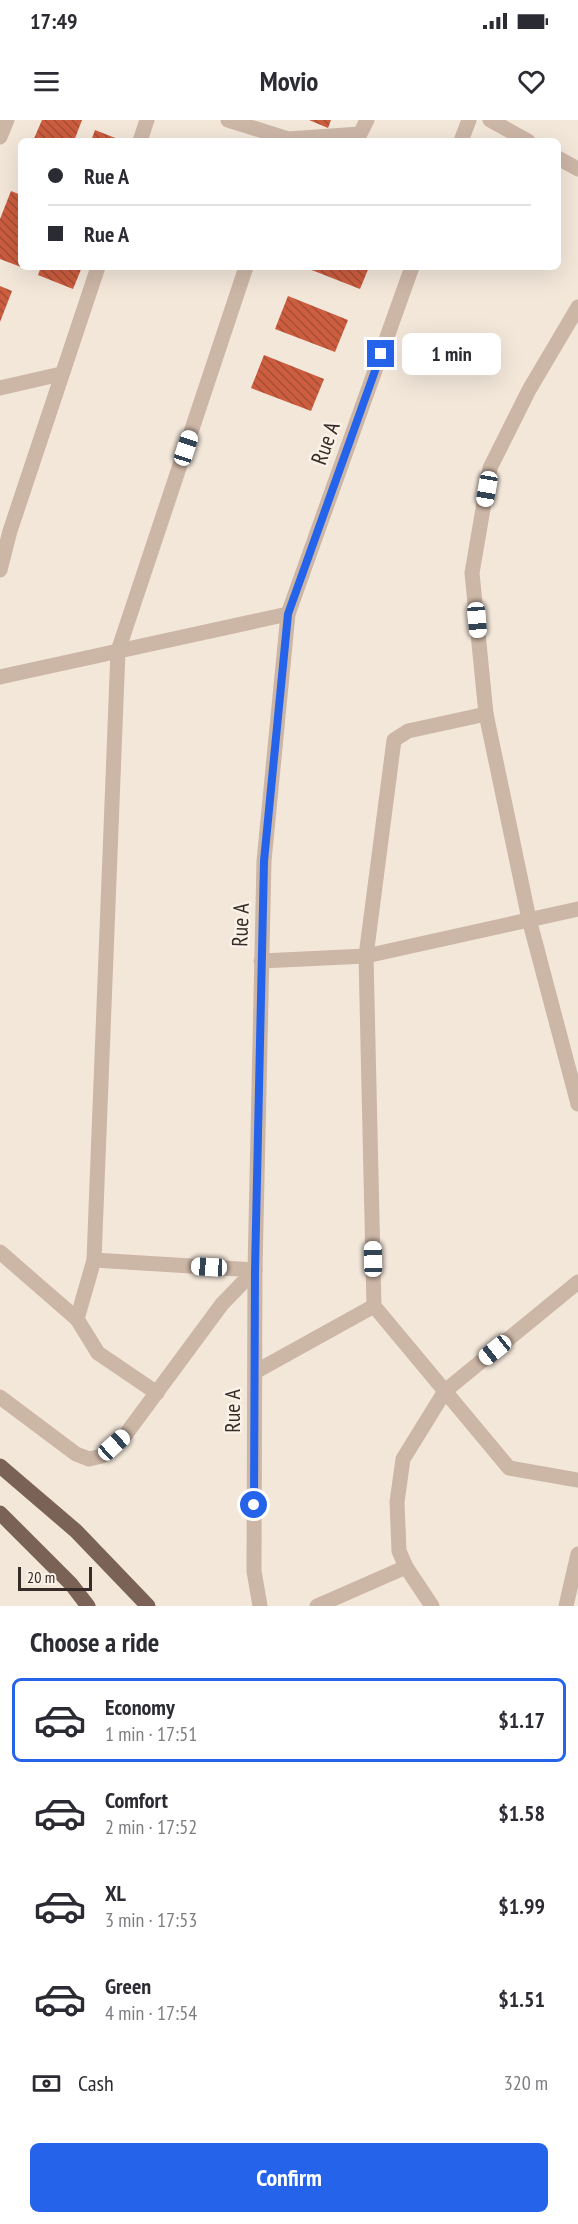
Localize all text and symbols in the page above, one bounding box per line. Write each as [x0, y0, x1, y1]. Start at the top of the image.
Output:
text: 17:49 [30, 7, 78, 35]
text: Movio [260, 64, 318, 98]
icon: menu [30, 65, 63, 98]
icon: heart [515, 65, 548, 98]
text: Rue A [84, 162, 129, 190]
text: Rue A [84, 220, 129, 248]
callout: 1 min [402, 333, 501, 375]
route end [367, 340, 394, 367]
text: 1 min [431, 341, 472, 367]
street label: Rue A [304, 417, 346, 468]
car [172, 428, 200, 468]
car [475, 470, 499, 508]
car [466, 601, 488, 639]
street label: Rue A [225, 902, 255, 947]
car [364, 1241, 382, 1277]
car [191, 1257, 227, 1277]
car [475, 1332, 515, 1368]
street label: Rue A [218, 1389, 246, 1433]
car [95, 1426, 133, 1464]
route start [240, 1491, 267, 1518]
scale bar [18, 1564, 92, 1592]
text: 20 m [27, 1567, 55, 1587]
text: Choose a ride [30, 1625, 159, 1659]
icon: car [33, 1693, 87, 1747]
text: Economy [105, 1693, 175, 1721]
text: $1.17 [498, 1706, 545, 1734]
text: 1 min · 17:51 [105, 1721, 197, 1747]
icon: car [33, 1786, 87, 1840]
text: Comfort [105, 1786, 168, 1814]
text: $1.58 [498, 1799, 545, 1827]
text: 2 min · 17:52 [105, 1814, 197, 1840]
icon: car [33, 1879, 87, 1933]
text: XL [105, 1879, 126, 1907]
text: $1.99 [498, 1892, 545, 1920]
text: 3 min · 17:53 [105, 1907, 197, 1933]
icon: car [33, 1972, 87, 2026]
text: Green [105, 1972, 151, 2000]
text: $1.51 [498, 1985, 545, 2013]
text: 4 min · 17:54 [105, 2000, 197, 2026]
icon: cash [30, 2067, 63, 2100]
text: Cash [78, 2069, 114, 2097]
text: 320 m [504, 2070, 548, 2096]
button: Confirm [30, 2143, 548, 2212]

